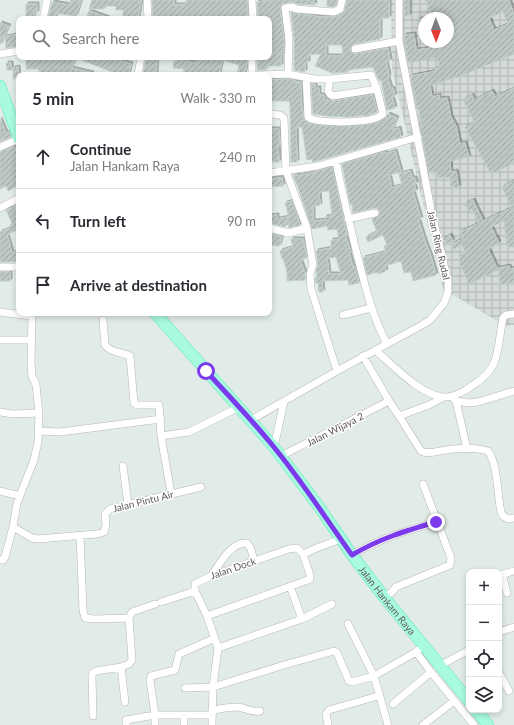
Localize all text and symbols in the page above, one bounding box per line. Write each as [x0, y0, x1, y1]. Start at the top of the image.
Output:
north arrow [418, 12, 454, 48]
search box [16, 16, 272, 60]
icon: search [30, 27, 52, 49]
text: Search here [62, 29, 139, 47]
text: 5 min [32, 88, 74, 109]
text: Walk · 330 m [180, 90, 256, 106]
text: Continue [70, 140, 131, 158]
icon: ahead [32, 146, 54, 168]
text: 240 m [219, 149, 256, 165]
text: Jalan Hankam Raya [70, 158, 180, 174]
street label: Jalan Ring Rudal [425, 209, 453, 281]
icon: left [32, 210, 54, 232]
text: Turn left [70, 212, 126, 230]
text: 90 m [227, 213, 256, 229]
icon: arrive [32, 274, 54, 296]
text: Arrive at destination [70, 276, 207, 294]
route start [197, 362, 215, 380]
street label: Jalan Wijaya 2 [304, 409, 366, 449]
street label: Jalan Pintu Air [111, 488, 175, 514]
route end [427, 513, 445, 531]
street label: Jalan Dock [209, 554, 258, 581]
street label: Jalan Hankam Raya [356, 563, 418, 637]
map controls [466, 569, 502, 713]
button: + [466, 569, 502, 605]
button: − [466, 605, 502, 641]
button: locate [466, 641, 502, 677]
button: layers [466, 677, 502, 713]

